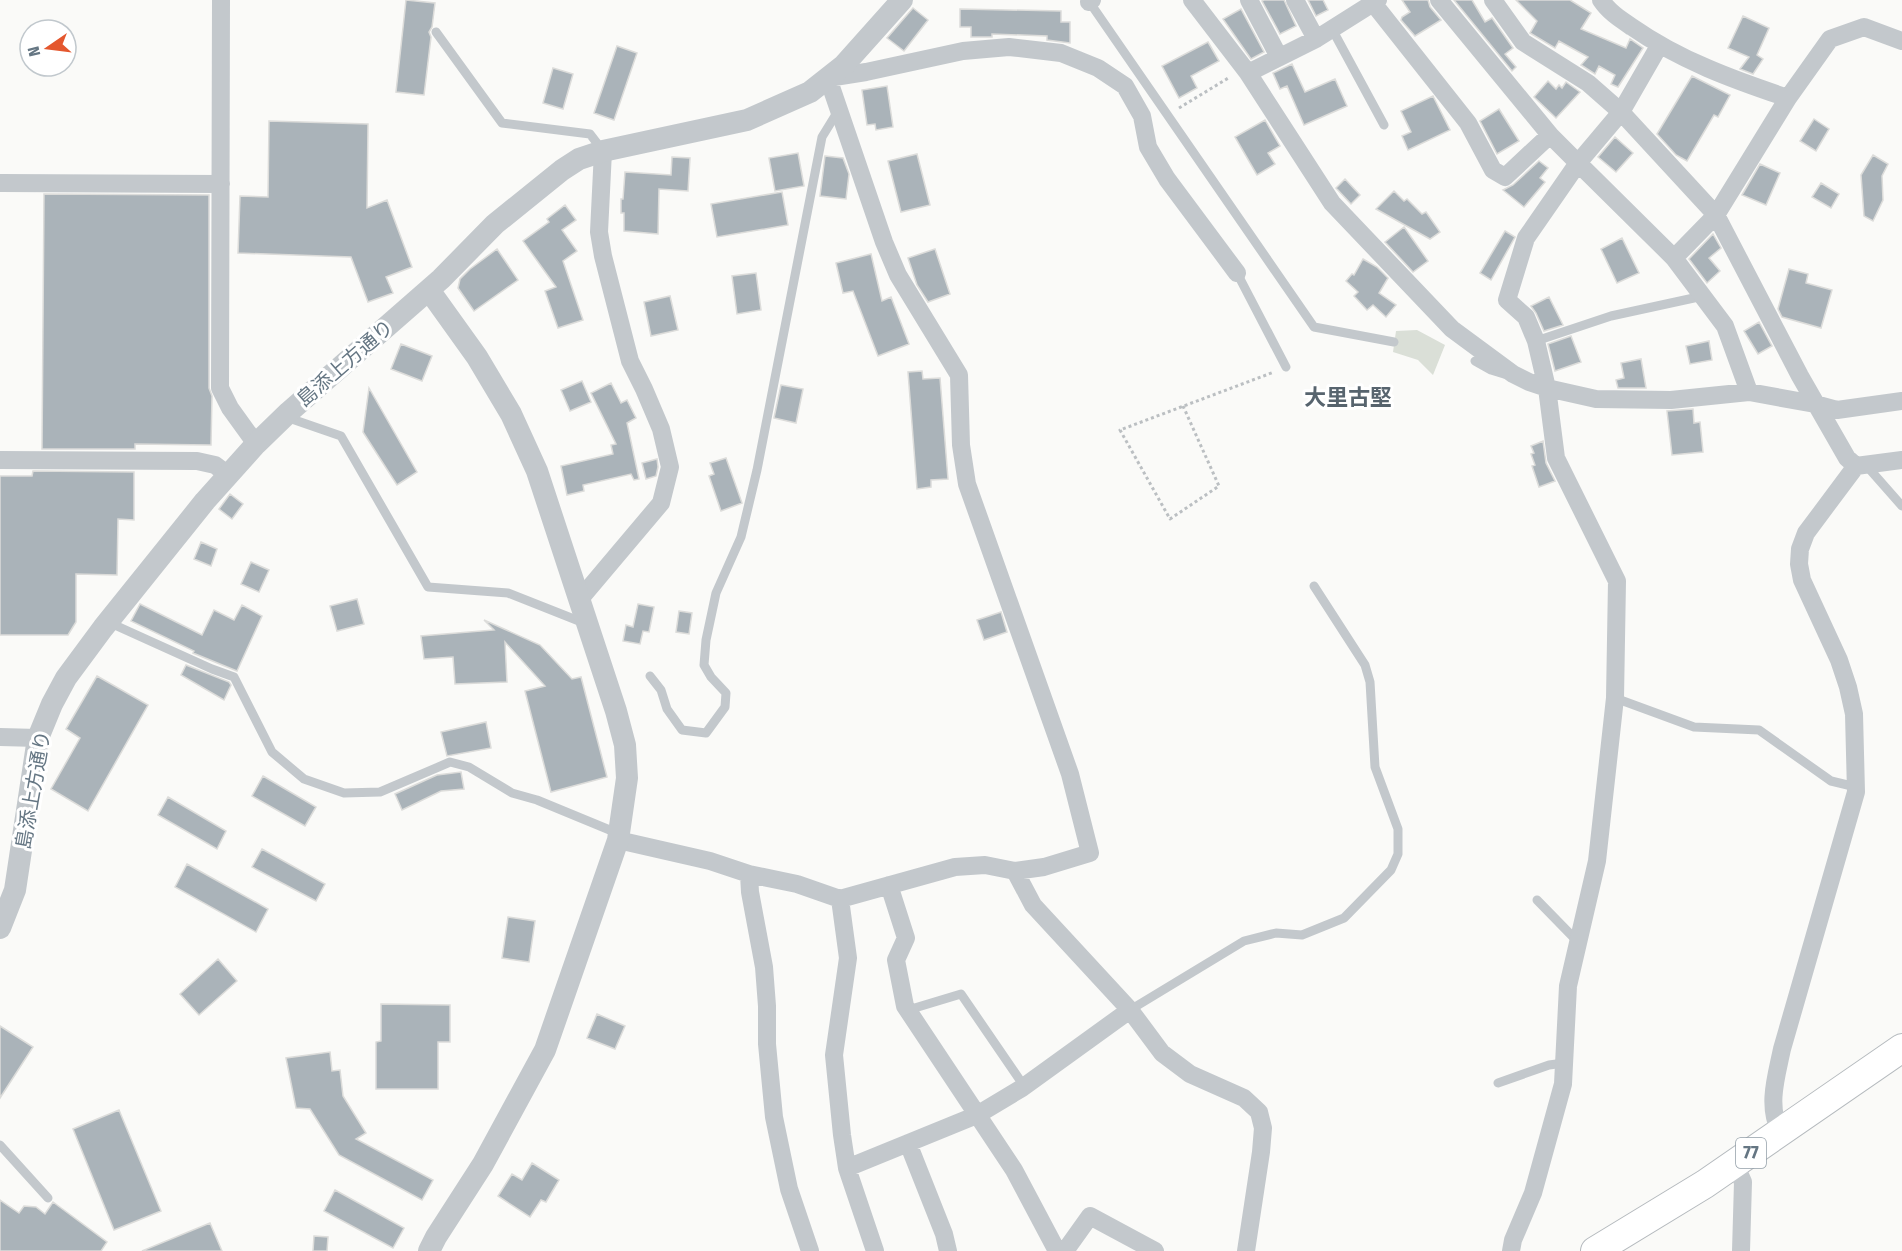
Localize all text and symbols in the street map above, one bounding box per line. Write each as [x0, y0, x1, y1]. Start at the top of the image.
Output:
north arrow [18, 18, 78, 78]
text: N [24, 45, 44, 58]
street label: 島添上方通り [292, 315, 398, 411]
district label: 大里古堅 [1304, 384, 1392, 411]
street label: 島添上方通り [11, 729, 55, 851]
road number: 77 [1736, 1138, 1766, 1168]

